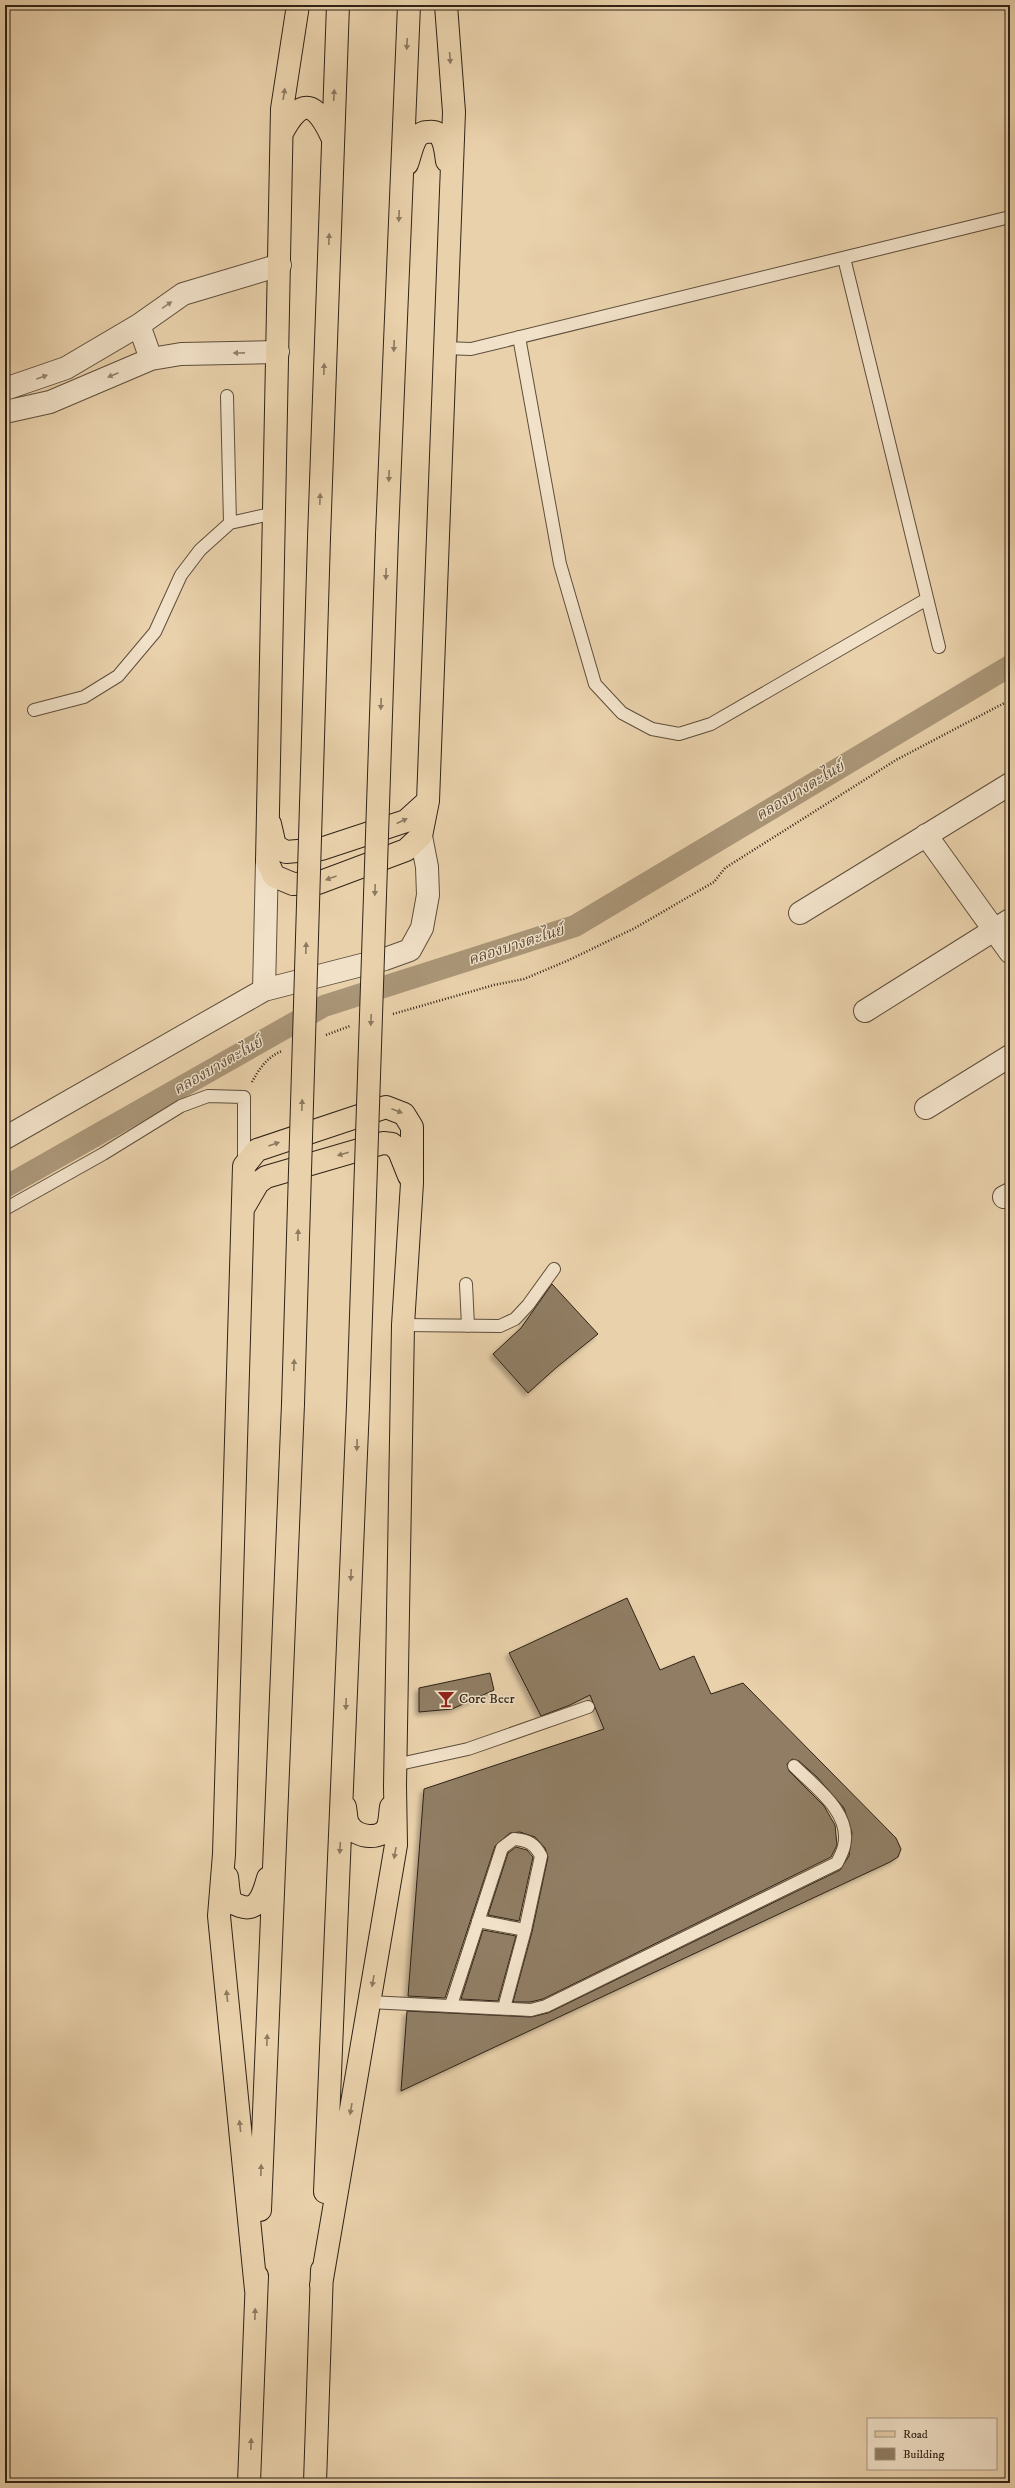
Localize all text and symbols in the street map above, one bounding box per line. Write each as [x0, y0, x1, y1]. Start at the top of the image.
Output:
one-way arrow [403, 38, 410, 50]
one-way arrow [447, 52, 454, 64]
one-way arrow [281, 88, 287, 100]
one-way arrow [331, 88, 337, 101]
one-way arrow [395, 210, 402, 222]
one-way arrow [326, 232, 332, 245]
one-way arrow [161, 302, 173, 309]
one-way arrow [391, 340, 397, 353]
one-way arrow [232, 350, 245, 356]
one-way arrow [321, 363, 328, 375]
one-way arrow [107, 372, 118, 378]
one-way arrow [37, 374, 49, 380]
one-way arrow [386, 470, 392, 483]
one-way arrow [317, 492, 323, 505]
one-way arrow [383, 568, 389, 581]
one-way arrow [378, 698, 385, 710]
water label: คลองบางตะไนย์ [751, 754, 850, 825]
one-way arrow [397, 818, 408, 824]
one-way arrow [324, 875, 336, 881]
one-way arrow [372, 884, 379, 896]
water label: คลองบางตะไนย์ [465, 918, 569, 969]
one-way arrow [303, 942, 310, 954]
one-way arrow [368, 1014, 374, 1027]
water label: คลองบางตะไนย์ [169, 1030, 269, 1099]
one-way arrow [298, 1099, 305, 1111]
one-way arrow [392, 1109, 404, 1115]
one-way arrow [269, 1141, 281, 1147]
one-way arrow [337, 1151, 349, 1157]
one-way arrow [295, 1228, 301, 1241]
one-way arrow [291, 1358, 297, 1371]
one-way arrow [353, 1439, 360, 1451]
one-way arrow [348, 1569, 355, 1581]
bar icon: Core Beer [436, 1689, 456, 1709]
place label: Core Beer [459, 1690, 516, 1708]
one-way arrow [343, 1698, 349, 1711]
one-way arrow [337, 1842, 343, 1855]
one-way arrow [392, 1847, 398, 1859]
one-way arrow [370, 1975, 376, 1987]
one-way arrow [224, 1990, 230, 2003]
one-way arrow [263, 2034, 270, 2046]
one-way arrow [348, 2103, 354, 2115]
one-way arrow [237, 2120, 243, 2132]
one-way arrow [258, 2164, 265, 2176]
one-way arrow [252, 2308, 259, 2320]
legend [867, 2418, 997, 2470]
text: Road [903, 2427, 928, 2442]
one-way arrow [247, 2438, 254, 2450]
text: Building [903, 2447, 944, 2462]

